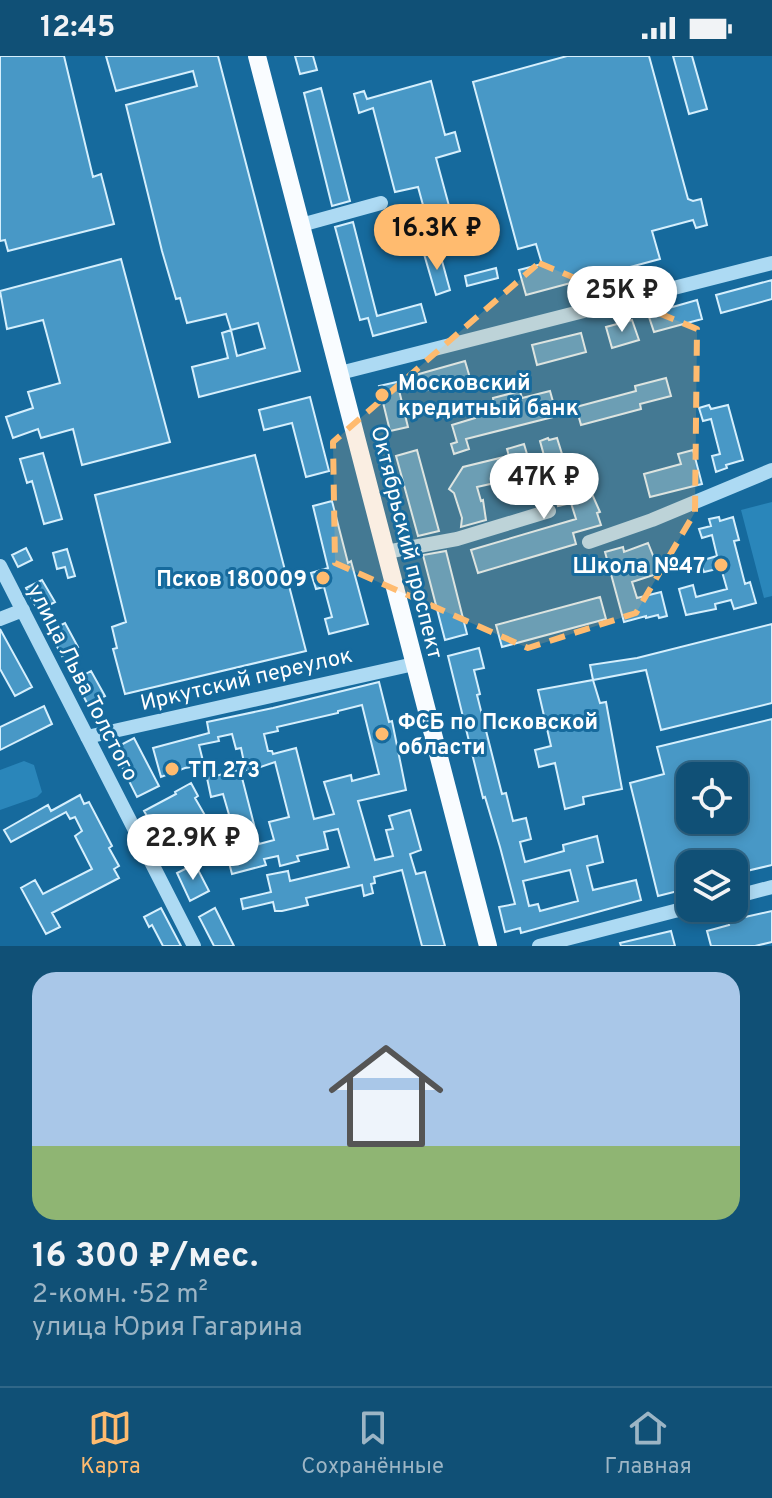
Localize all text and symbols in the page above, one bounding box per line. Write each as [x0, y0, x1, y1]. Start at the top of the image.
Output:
text: 12:45 [40, 10, 115, 47]
pin: 16.3K ₽ [363, 204, 511, 272]
text: 16.3K ₽ [392, 213, 482, 246]
pin: 25K ₽ [566, 266, 678, 334]
text: 25K ₽ [585, 275, 659, 308]
place label: Московский кредитный банк [398, 371, 579, 423]
marker: Московский кредитный банк [373, 386, 391, 404]
street label: Октябрьский проспект [364, 423, 448, 662]
pin: 47K ₽ [488, 453, 600, 521]
text: 47K ₽ [508, 462, 580, 495]
place label: Школа №47 [572, 554, 705, 581]
marker: Школа №47 [712, 556, 730, 574]
place label: Псков 180009 [156, 567, 307, 594]
marker: Псков 180009 [314, 569, 332, 587]
street label: улица Льва Толстого [20, 580, 143, 786]
street label: Иркутский переулок [138, 643, 355, 718]
place label: ФСБ по Псковской области [398, 710, 598, 762]
marker: ФСБ по Псковской области [373, 725, 391, 743]
place label: ТП 273 [188, 758, 260, 785]
marker: ТП 273 [163, 760, 181, 778]
map controls [676, 762, 748, 922]
button: locate [676, 762, 748, 834]
pin: 22.9K ₽ [119, 814, 267, 882]
text: 22.9K ₽ [145, 823, 241, 856]
button: layers [676, 850, 748, 922]
icon: home [314, 1024, 458, 1168]
text: 16 300 ₽/мес. [32, 1236, 258, 1279]
text: 2-комн. · 52 m² [32, 1279, 208, 1312]
text: улица Юрия Гагарина [32, 1312, 302, 1345]
tab: Карта [80, 1406, 141, 1481]
tab: Сохранённые [301, 1406, 444, 1481]
tab: Главная [604, 1406, 692, 1481]

